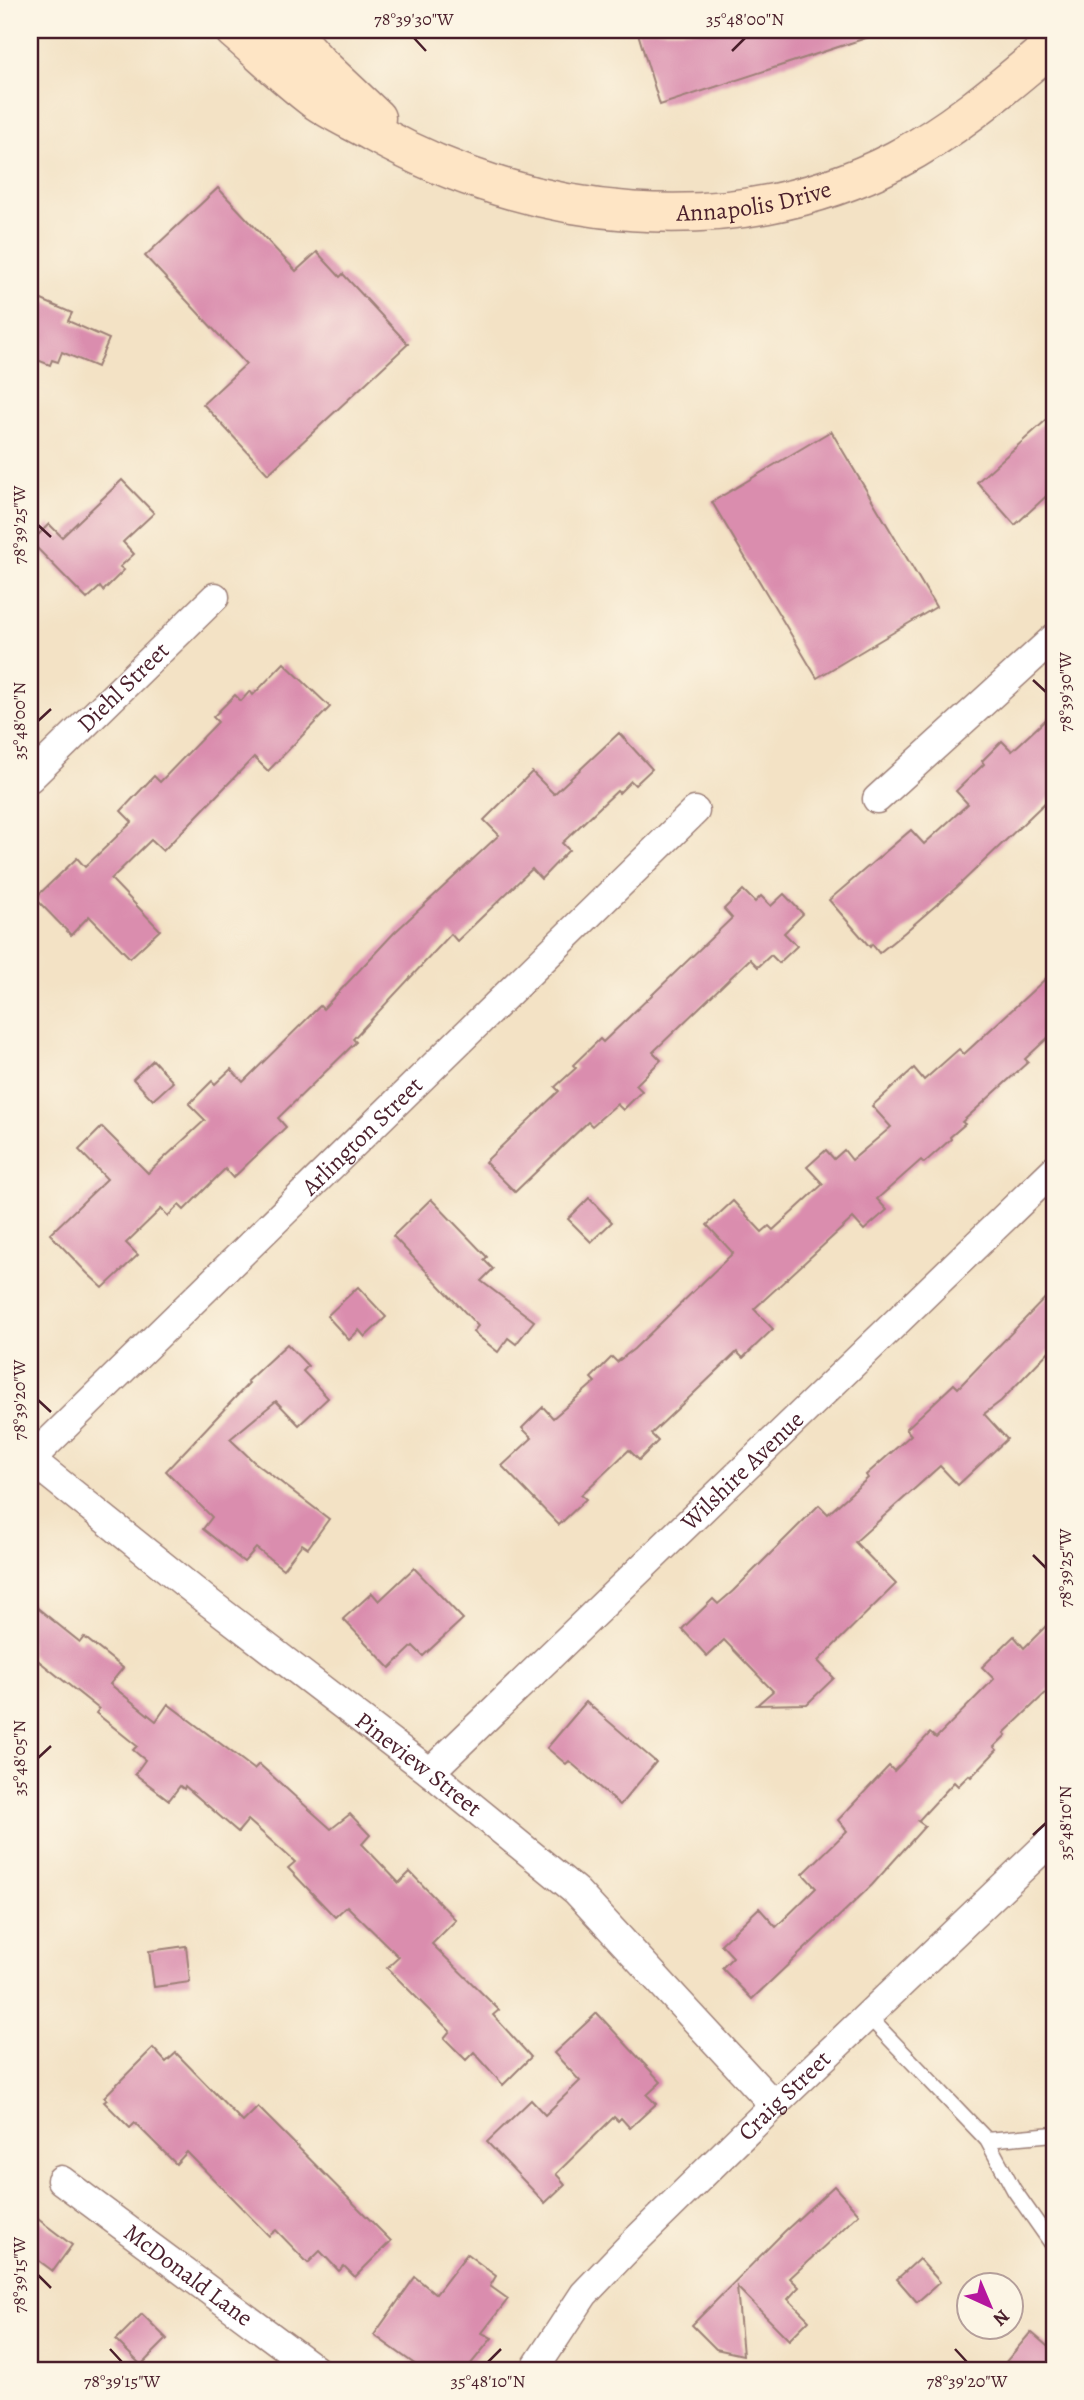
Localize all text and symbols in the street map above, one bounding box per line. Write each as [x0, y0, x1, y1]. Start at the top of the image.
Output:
text: 78°39'30"W [374, 7, 454, 31]
text: 35°48'00"N [706, 7, 784, 31]
street label: Annapolis Drive [675, 173, 835, 229]
text: 78°39'25"W [7, 485, 31, 565]
street label: Diehl Street [70, 635, 176, 739]
text: 78°39'30"W [1053, 652, 1077, 732]
text: 35°48'00"N [7, 682, 31, 760]
street label: Arlington Street [294, 1069, 430, 1203]
text: 78°39'20"W [7, 1359, 31, 1440]
street label: Wilshire Avenue [673, 1404, 811, 1538]
text: 78°39'25"W [1053, 1528, 1077, 1608]
street label: Pineview Street [349, 1704, 489, 1824]
text: 35°48'05"N [7, 1720, 31, 1796]
text: 35°48'10"N [1053, 1786, 1077, 1860]
street label: Craig Street [731, 2043, 838, 2148]
street label: McDonald Lane [117, 2216, 260, 2334]
text: 78°39'15"W [7, 2236, 31, 2313]
north arrow [954, 2270, 1024, 2340]
text: N [987, 2303, 1015, 2332]
text: 78°39'15"W [84, 2369, 161, 2393]
text: 35°48'10"N [451, 2369, 525, 2393]
text: 78°39'20"W [927, 2369, 1008, 2393]

